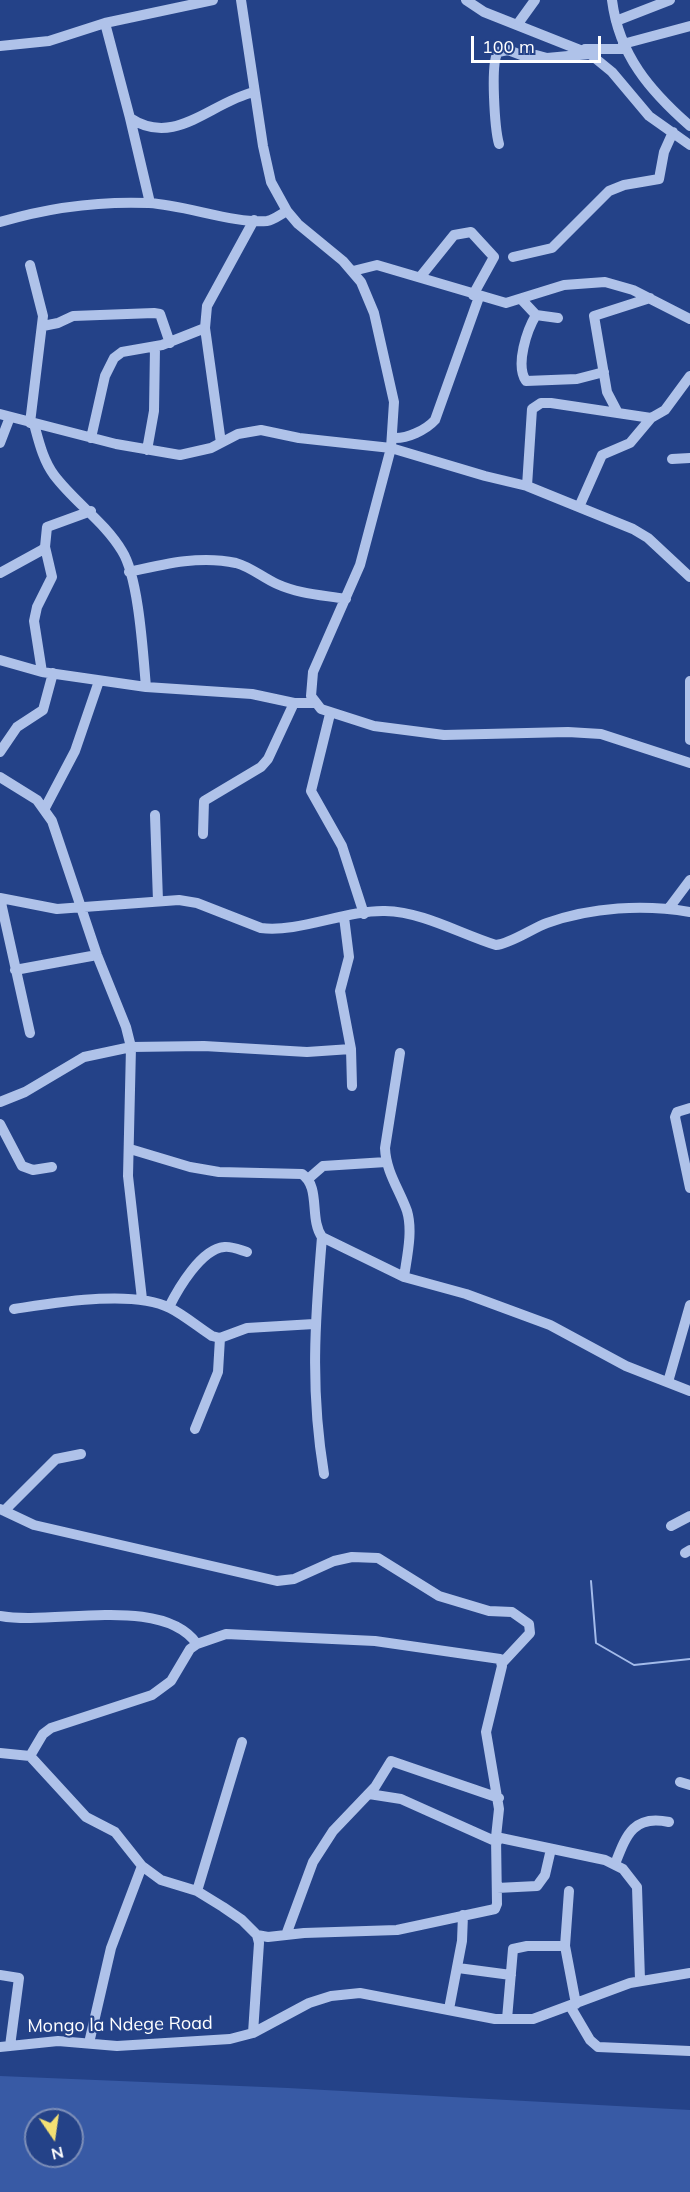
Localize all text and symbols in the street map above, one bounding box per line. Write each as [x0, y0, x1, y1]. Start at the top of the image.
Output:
scale bar [474, 24, 604, 62]
text: 100 m [482, 35, 535, 58]
street label: Mongo la Ndege Road [27, 2013, 213, 2037]
north arrow [24, 2108, 84, 2168]
text: N [49, 2142, 66, 2165]

